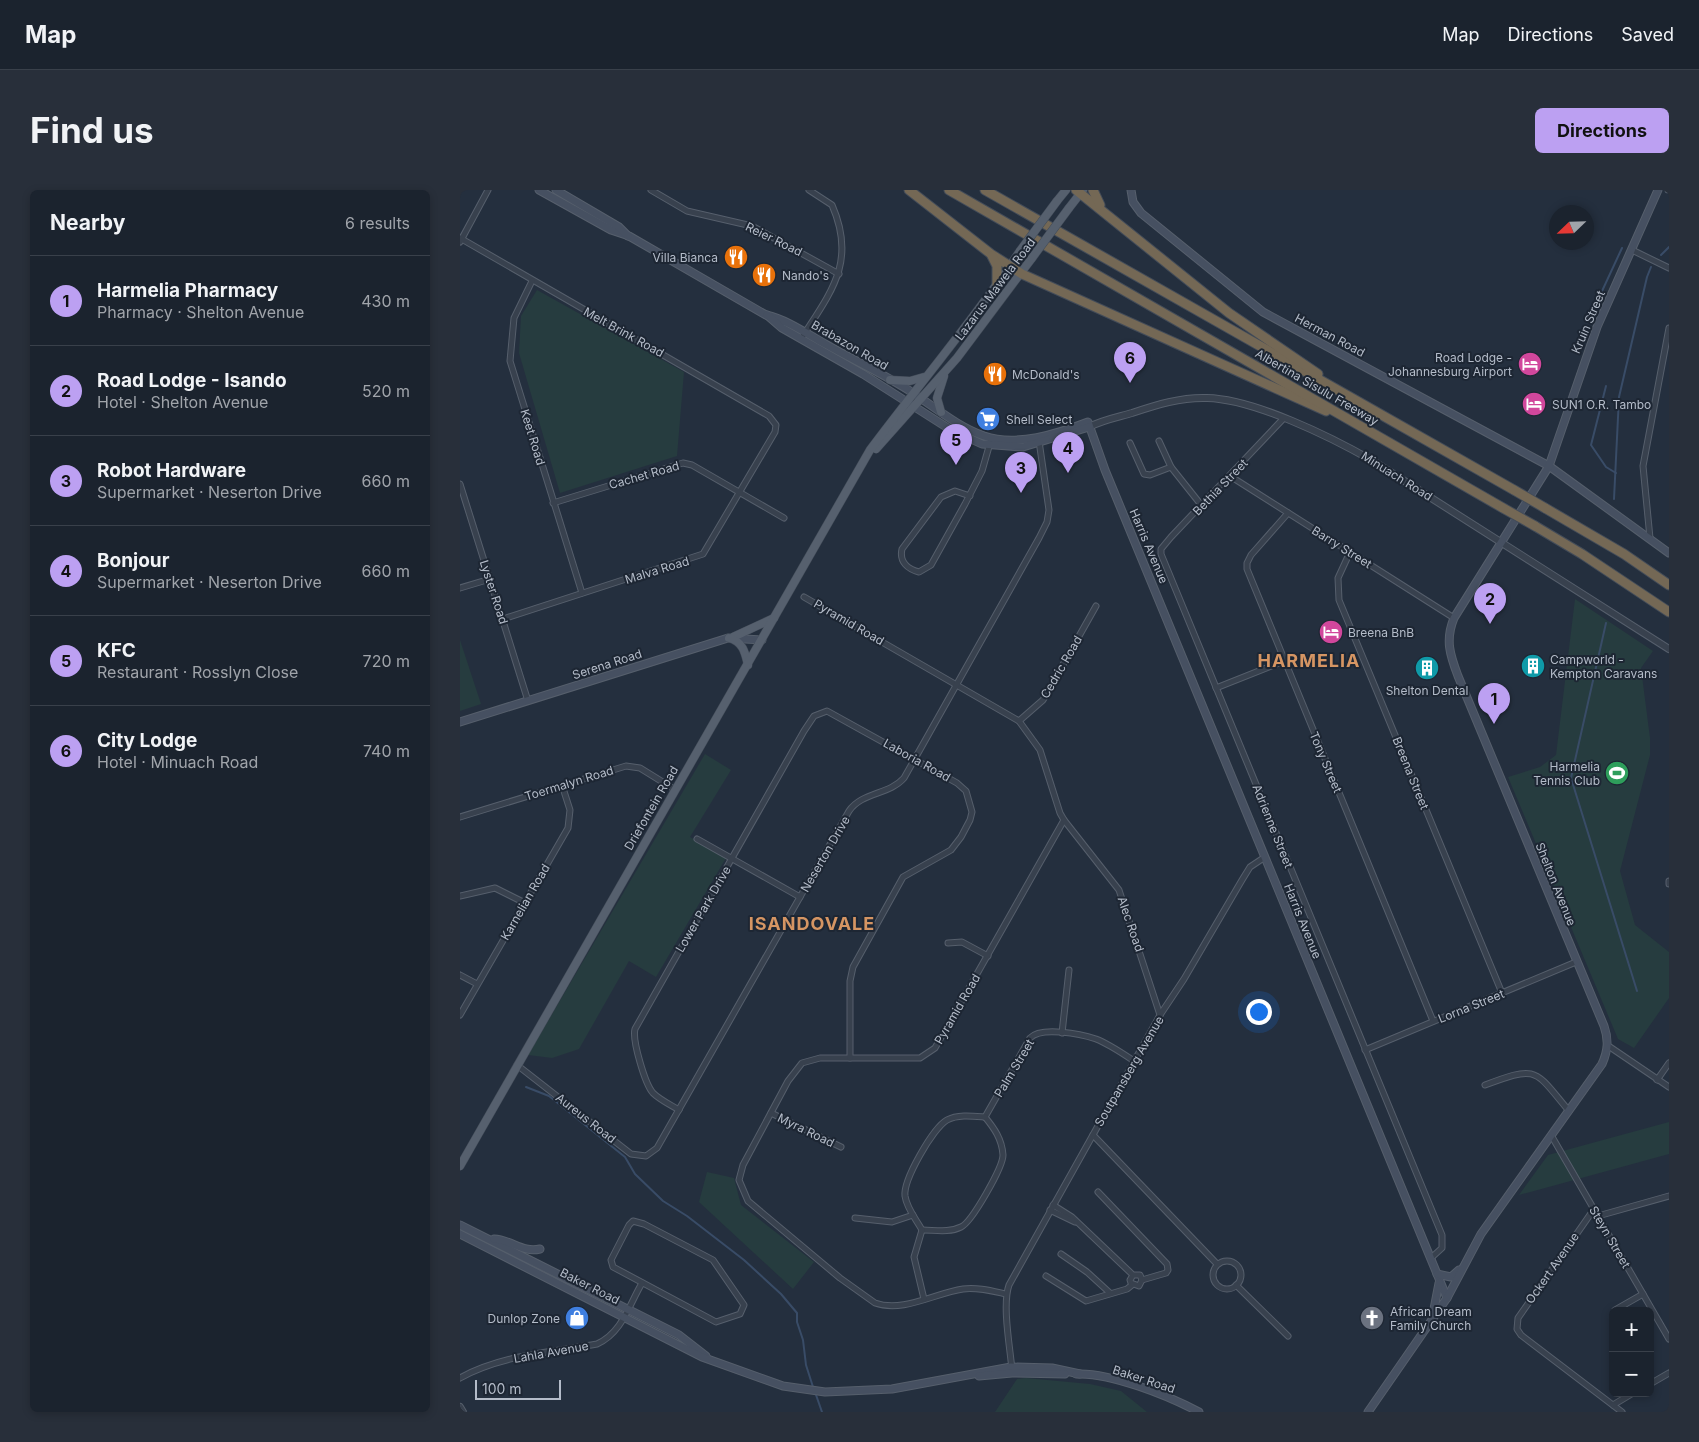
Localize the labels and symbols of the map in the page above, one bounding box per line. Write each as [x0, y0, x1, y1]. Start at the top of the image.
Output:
north arrow [1549, 205, 1594, 250]
street label: Reier Road [743, 219, 805, 259]
street label: Lazarus Mawela Road [952, 235, 1038, 343]
restaurant icon: Villa Bianca [723, 244, 749, 270]
place label: Villa Bianca [653, 250, 718, 265]
restaurant icon: Nando's [751, 262, 777, 288]
place label: Nando's [782, 268, 829, 283]
street label: Kruin Street [1568, 288, 1608, 356]
street label: Melt Brink Road [581, 304, 667, 360]
street label: Herman Road [1292, 310, 1368, 360]
street label: Brabazon Road [809, 317, 891, 373]
pin: 6 [1114, 342, 1146, 383]
street label: Albertina Sisulu Freeway [1253, 346, 1381, 429]
place label: Road Lodge - Johannesburg Airport [1388, 350, 1512, 379]
hotel icon: Road Lodge - Johannesburg Airport [1517, 351, 1543, 377]
restaurant icon: McDonald's [982, 361, 1008, 387]
place label: McDonald's [1012, 367, 1080, 382]
hotel icon: SUN1 O.R. Tambo [1521, 391, 1547, 417]
place label: SUN1 O.R. Tambo [1552, 397, 1651, 412]
supermarket icon: Shell Select [975, 406, 1001, 432]
street label: Keet Road [517, 407, 549, 467]
place label: Shell Select [1006, 412, 1072, 427]
pin: 5 [940, 424, 972, 465]
pin: 4 [1052, 432, 1084, 473]
street label: Minuach Road [1359, 448, 1435, 504]
pin: 3 [1005, 452, 1037, 493]
street label: Bethia Street [1189, 456, 1251, 518]
street label: Cachet Road [607, 458, 681, 492]
street label: Harris Avenue [1126, 506, 1172, 586]
street label: Barry Street [1309, 523, 1375, 571]
street label: Malva Road [623, 553, 691, 587]
street label: Lyster Road [477, 558, 511, 626]
pin: 2 [1474, 583, 1506, 624]
street label: Pyramid Road [811, 596, 887, 648]
hotel icon: Breena BnB [1318, 619, 1344, 645]
place label: Breena BnB [1348, 625, 1414, 640]
street label: Cedric Road [1037, 633, 1085, 701]
street label: Serena Road [570, 646, 644, 682]
district label: HARMELIA [1257, 650, 1361, 671]
place label: Campworld - Kempton Caravans [1550, 652, 1657, 681]
building icon: Campworld - Kempton Caravans [1520, 653, 1546, 679]
building icon: Shelton Dental [1414, 655, 1440, 681]
place label: Shelton Dental [1386, 683, 1468, 698]
pin: 1 [1478, 683, 1510, 724]
street label: Tony Street [1306, 729, 1346, 795]
street label: Breena Street [1390, 734, 1432, 812]
street label: Laboria Road [881, 735, 953, 785]
place label: Harmelia Tennis Club [1533, 759, 1600, 788]
sports icon: Harmelia Tennis Club [1604, 760, 1630, 786]
street label: Toermalyn Road [523, 762, 615, 804]
street label: Driefontein Road [621, 763, 681, 853]
street label: Adrienne Street [1249, 782, 1297, 870]
street label: Neserton Drive [797, 813, 853, 895]
street label: Shelton Avenue [1532, 840, 1580, 928]
street label: Karnelian Road [497, 861, 553, 943]
street label: Lower Park Drive [672, 863, 734, 955]
street label: Harris Avenue [1281, 881, 1325, 961]
street label: Alec Road [1115, 894, 1147, 954]
district label: ISANDOVALE [749, 913, 875, 934]
street label: Pyramid Road [931, 971, 983, 1047]
street label: Lorna Street [1436, 986, 1506, 1026]
your location [1246, 999, 1272, 1025]
street label: Soutpansberg Avenue [1091, 1013, 1167, 1129]
street label: Palm Street [991, 1036, 1037, 1100]
street label: Aureus Road [553, 1090, 619, 1146]
street label: Myra Road [775, 1110, 837, 1150]
street label: Steyn Street [1586, 1203, 1634, 1271]
street label: Ockert Avenue [1522, 1229, 1582, 1307]
street label: Baker Road [558, 1265, 622, 1307]
place label: African Dream Family Church [1390, 1304, 1472, 1333]
shop icon: Dunlop Zone [564, 1305, 590, 1331]
church icon: African Dream Family Church [1359, 1305, 1385, 1331]
place label: Dunlop Zone [488, 1311, 560, 1326]
street label: Lahla Avenue [512, 1338, 590, 1366]
street label: Baker Road [1111, 1362, 1177, 1396]
scale bar [475, 1377, 561, 1400]

